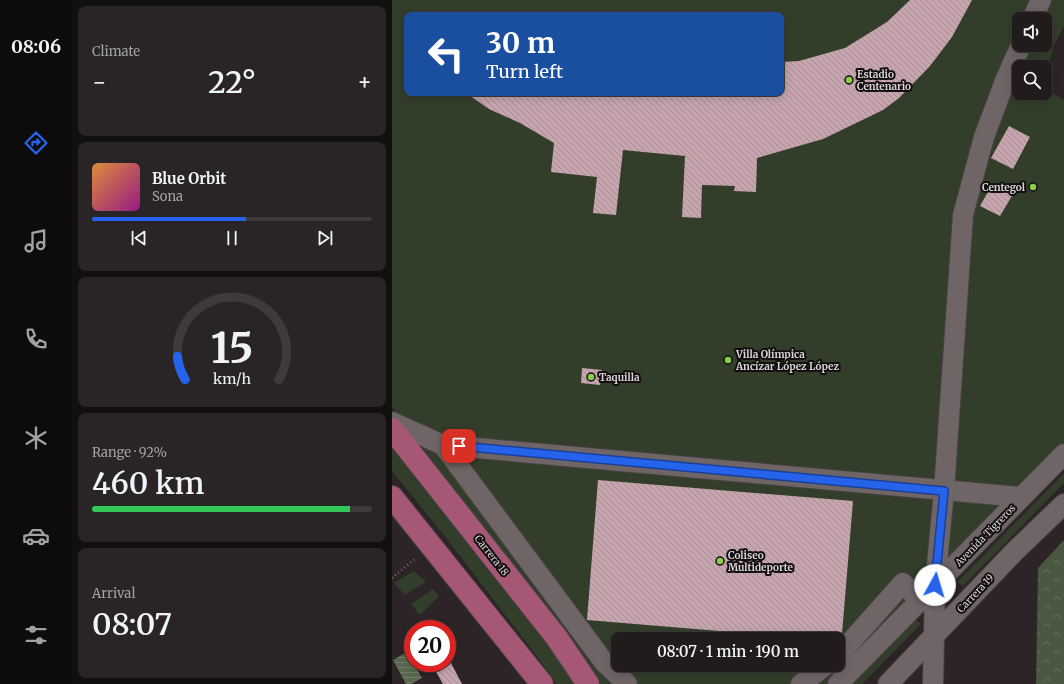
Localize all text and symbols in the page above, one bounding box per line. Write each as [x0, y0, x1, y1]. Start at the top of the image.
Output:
map controls [1012, 12, 1052, 100]
button: sound [1012, 12, 1052, 52]
text: 30 m [486, 25, 555, 61]
icon: left [420, 28, 472, 80]
text: 08:06 [11, 35, 61, 58]
text: Climate [92, 43, 140, 60]
text: Turn left [486, 60, 563, 83]
button: search [1012, 60, 1052, 100]
text: 22° [208, 63, 256, 101]
text: − [92, 68, 107, 96]
text: + [357, 68, 372, 96]
place label: Estadio Centenario [857, 68, 911, 93]
marker: Estadio Centenario [844, 75, 854, 85]
icon: directions [22, 129, 50, 157]
text: Blue Orbit [152, 169, 226, 188]
place label: Centegol [982, 181, 1026, 194]
marker: Centegol [1028, 182, 1038, 192]
text: Sona [152, 188, 183, 205]
icon: music [22, 227, 50, 255]
icon: previous [128, 227, 150, 249]
icon: pause [221, 227, 243, 249]
icon: next [314, 227, 336, 249]
text: 15 [211, 322, 253, 374]
icon: phone [22, 325, 50, 353]
place label: Villa Olímpica Ancízar López López [735, 348, 839, 373]
marker: Villa Olímpica Ancízar López López [723, 355, 733, 365]
text: km/h [213, 370, 251, 388]
place label: Taquilla [599, 371, 640, 384]
marker: Taquilla [586, 372, 596, 382]
icon: climate [22, 424, 50, 452]
pin [442, 429, 476, 463]
icon: arrive [448, 435, 470, 457]
text: Range · 92% [92, 444, 167, 461]
text: 460 km [92, 464, 204, 502]
street label: Avenida Tigreros [952, 501, 1018, 570]
icon: car [22, 522, 50, 550]
street label: Carrera 18 [472, 532, 512, 578]
place label: Coliseo Multideporte [728, 549, 793, 574]
marker: Coliseo Multideporte [715, 556, 725, 566]
position arrow [914, 564, 956, 606]
street label: Carrera 19 [954, 571, 997, 615]
text: Arrival [92, 585, 135, 602]
text: 08:07 [92, 605, 172, 643]
speed limit sign: 20 [404, 620, 456, 672]
icon: filters [22, 621, 50, 649]
text: 08:07 · 1 min · 190 m [657, 642, 799, 661]

